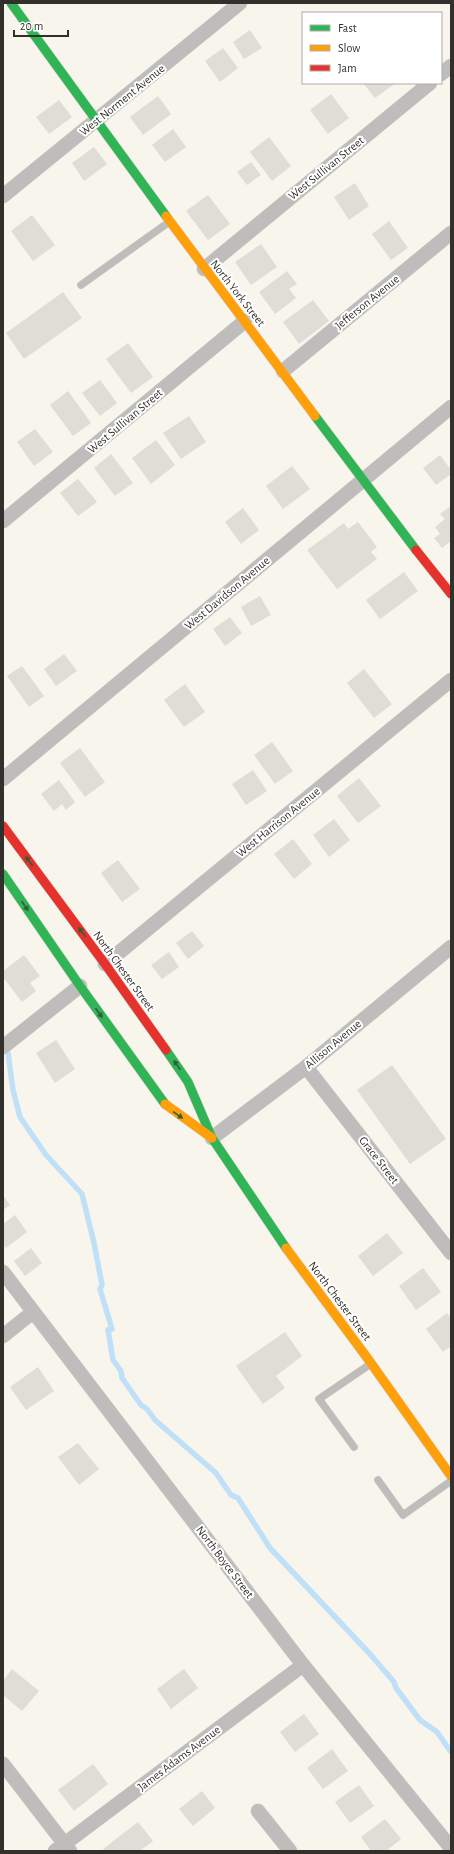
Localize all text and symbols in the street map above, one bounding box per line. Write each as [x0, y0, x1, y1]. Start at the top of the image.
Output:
scale bar [14, 12, 68, 38]
legend [302, 12, 442, 84]
text: 20 m [20, 20, 43, 32]
text: Fast [338, 22, 357, 34]
text: Slow [338, 42, 360, 54]
street label: West Norment Avenue [77, 62, 167, 138]
text: Jam [338, 62, 357, 74]
street label: West Sullivan Street [286, 134, 366, 202]
street label: North York Street [208, 258, 268, 329]
street label: Jefferson Avenue [333, 273, 401, 331]
street label: West Sullivan Street [85, 386, 165, 456]
street label: West Davidson Avenue [182, 554, 272, 632]
street label: West Harrison Avenue [234, 785, 322, 859]
one-way arrow [24, 855, 33, 866]
one-way arrow [21, 901, 29, 911]
one-way arrow [78, 927, 86, 938]
street label: North Chester Street [91, 929, 157, 1013]
one-way arrow [95, 1007, 103, 1018]
street label: Allison Avenue [303, 1017, 363, 1071]
one-way arrow [173, 1060, 181, 1071]
one-way arrow [173, 1111, 183, 1119]
street label: Grace Street [357, 1134, 401, 1186]
street label: North Chester Street [306, 1259, 374, 1343]
street label: North Boyce Street [193, 1524, 256, 1601]
street label: James Adams Avenue [136, 1723, 222, 1793]

